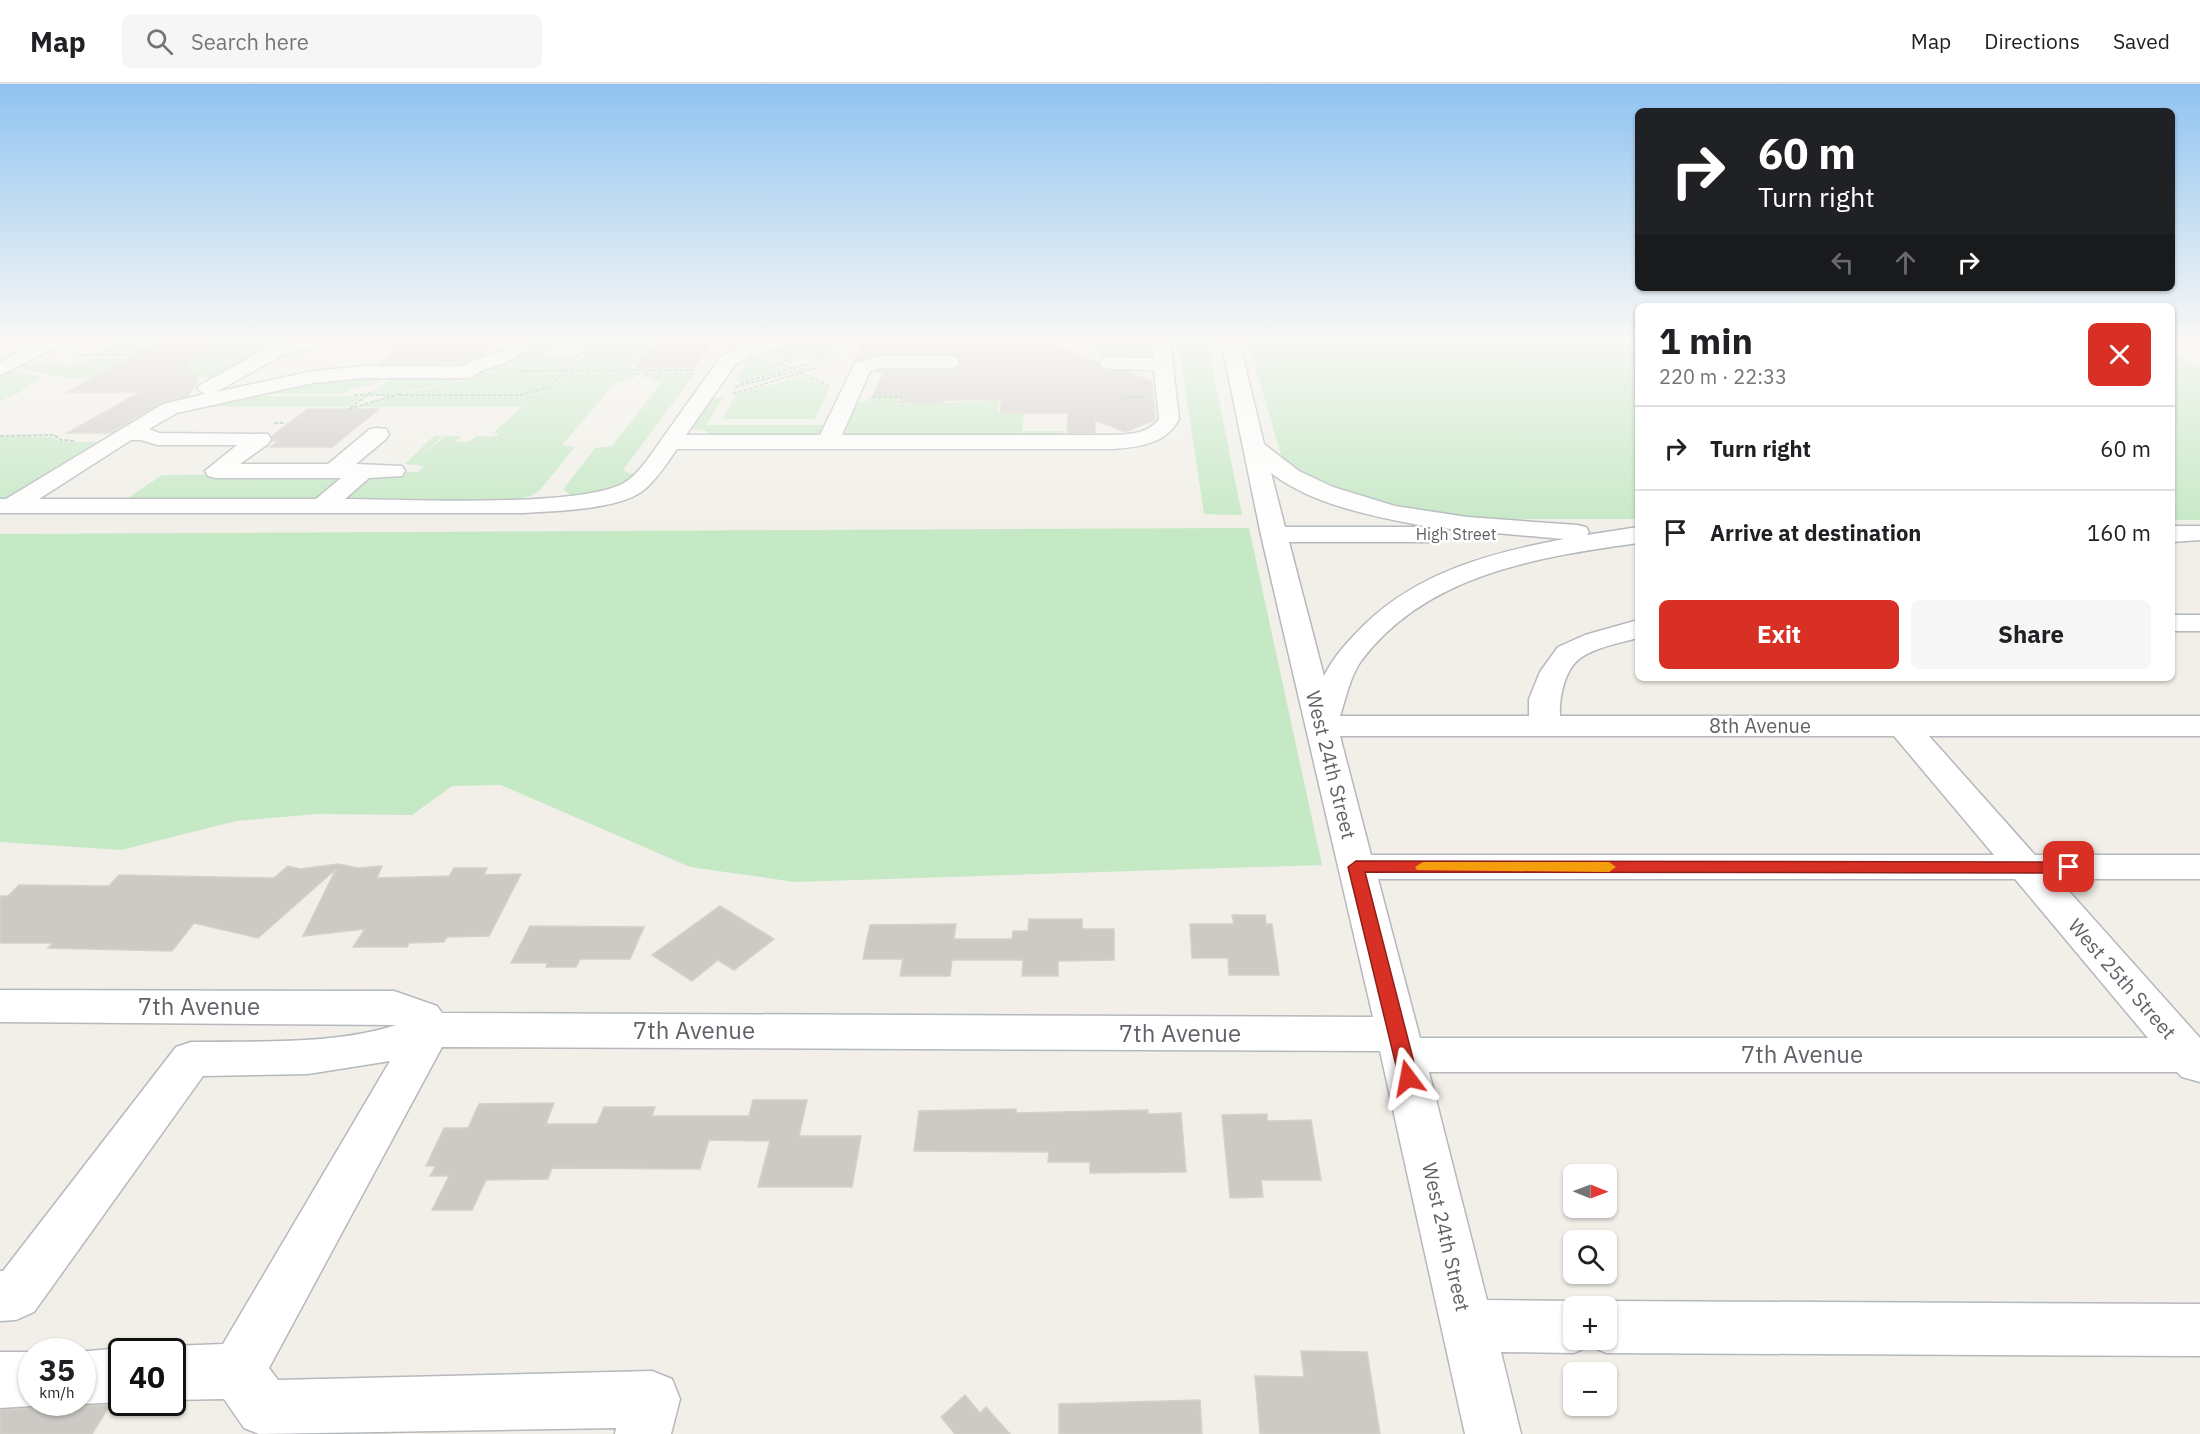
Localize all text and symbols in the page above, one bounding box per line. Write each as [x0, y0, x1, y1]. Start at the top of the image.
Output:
search box [122, 14, 542, 68]
text: Map [30, 23, 86, 60]
icon: search [143, 25, 176, 58]
text: Search here [191, 27, 309, 56]
text: Map [1911, 27, 1951, 55]
text: Directions [1984, 27, 2080, 55]
text: Saved [2113, 27, 2170, 55]
text: 60 m [1758, 126, 1856, 181]
icon: right [1659, 132, 1737, 210]
text: Turn right [1758, 179, 1875, 214]
icon: left [1826, 246, 1859, 279]
icon: ahead [1889, 246, 1922, 279]
icon: right [1952, 246, 1985, 279]
text: 1 min [1659, 317, 1753, 364]
button: close [2088, 323, 2151, 386]
text: 220 m · 22:33 [1659, 363, 1787, 390]
icon: right [1659, 432, 1692, 465]
text: Turn right [1710, 434, 1811, 463]
text: 60 m [2100, 434, 2151, 463]
icon: arrive [1659, 516, 1692, 549]
text: Arrive at destination [1710, 518, 1921, 547]
text: 160 m [2087, 518, 2151, 547]
street label: High Street [1416, 524, 1496, 544]
button: Exit [1659, 600, 1899, 669]
button: Share [1911, 600, 2151, 669]
street label: West 24th Street [1300, 688, 1363, 842]
street label: 8th Avenue [1709, 712, 1811, 739]
pin [2043, 841, 2094, 892]
icon: arrive [2052, 850, 2085, 883]
street label: West 25th Street [2062, 913, 2182, 1045]
street label: 7th Avenue [138, 990, 260, 1022]
street label: 7th Avenue [633, 1014, 755, 1046]
street label: 7th Avenue [1119, 1017, 1241, 1049]
street label: 7th Avenue [1741, 1038, 1863, 1070]
position arrow [1376, 1046, 1440, 1110]
street label: West 24th Street [1416, 1160, 1477, 1314]
north arrow [1563, 1164, 1617, 1218]
map controls [1563, 1164, 1617, 1416]
button: search [1563, 1230, 1617, 1284]
button: + [1563, 1296, 1617, 1350]
speed limit sign: 40 [108, 1338, 186, 1416]
text: 35 [39, 1350, 75, 1389]
button: − [1563, 1362, 1617, 1416]
text: km/h [39, 1383, 75, 1402]

